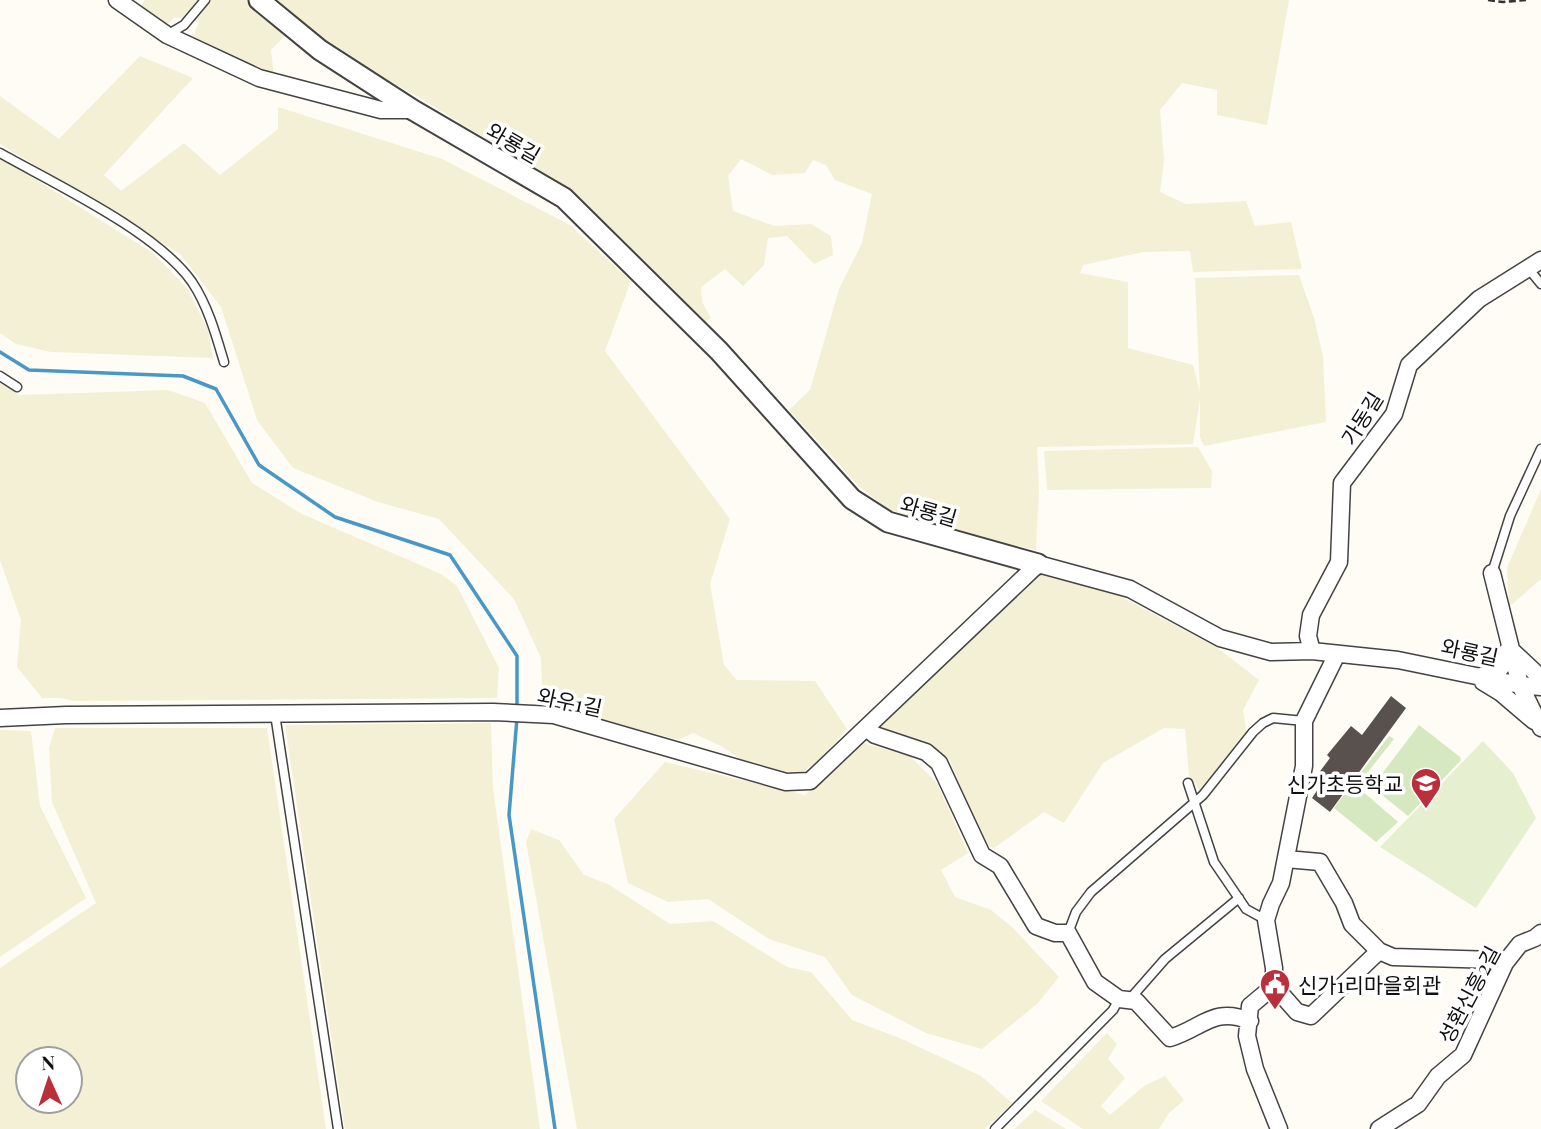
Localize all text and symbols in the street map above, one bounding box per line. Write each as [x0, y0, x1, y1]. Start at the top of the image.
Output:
street label: 와룡길 [482, 115, 546, 169]
street label: 가동길 [1334, 386, 1388, 450]
street label: 와룡길 [897, 489, 961, 531]
street label: 와룡길 [1439, 631, 1501, 671]
street label: 와우1길 [535, 680, 605, 722]
school or university icon: 신가초등학교 [1409, 766, 1443, 810]
place label: 신가초등학교 [1287, 769, 1403, 797]
street label: 성환신흥2길 [1431, 940, 1505, 1048]
public building icon: 신가1리마을회관 [1258, 967, 1292, 1011]
place label: 신가1리마을회관 [1298, 970, 1441, 998]
north arrow [14, 1045, 84, 1115]
text: N [41, 1049, 56, 1075]

